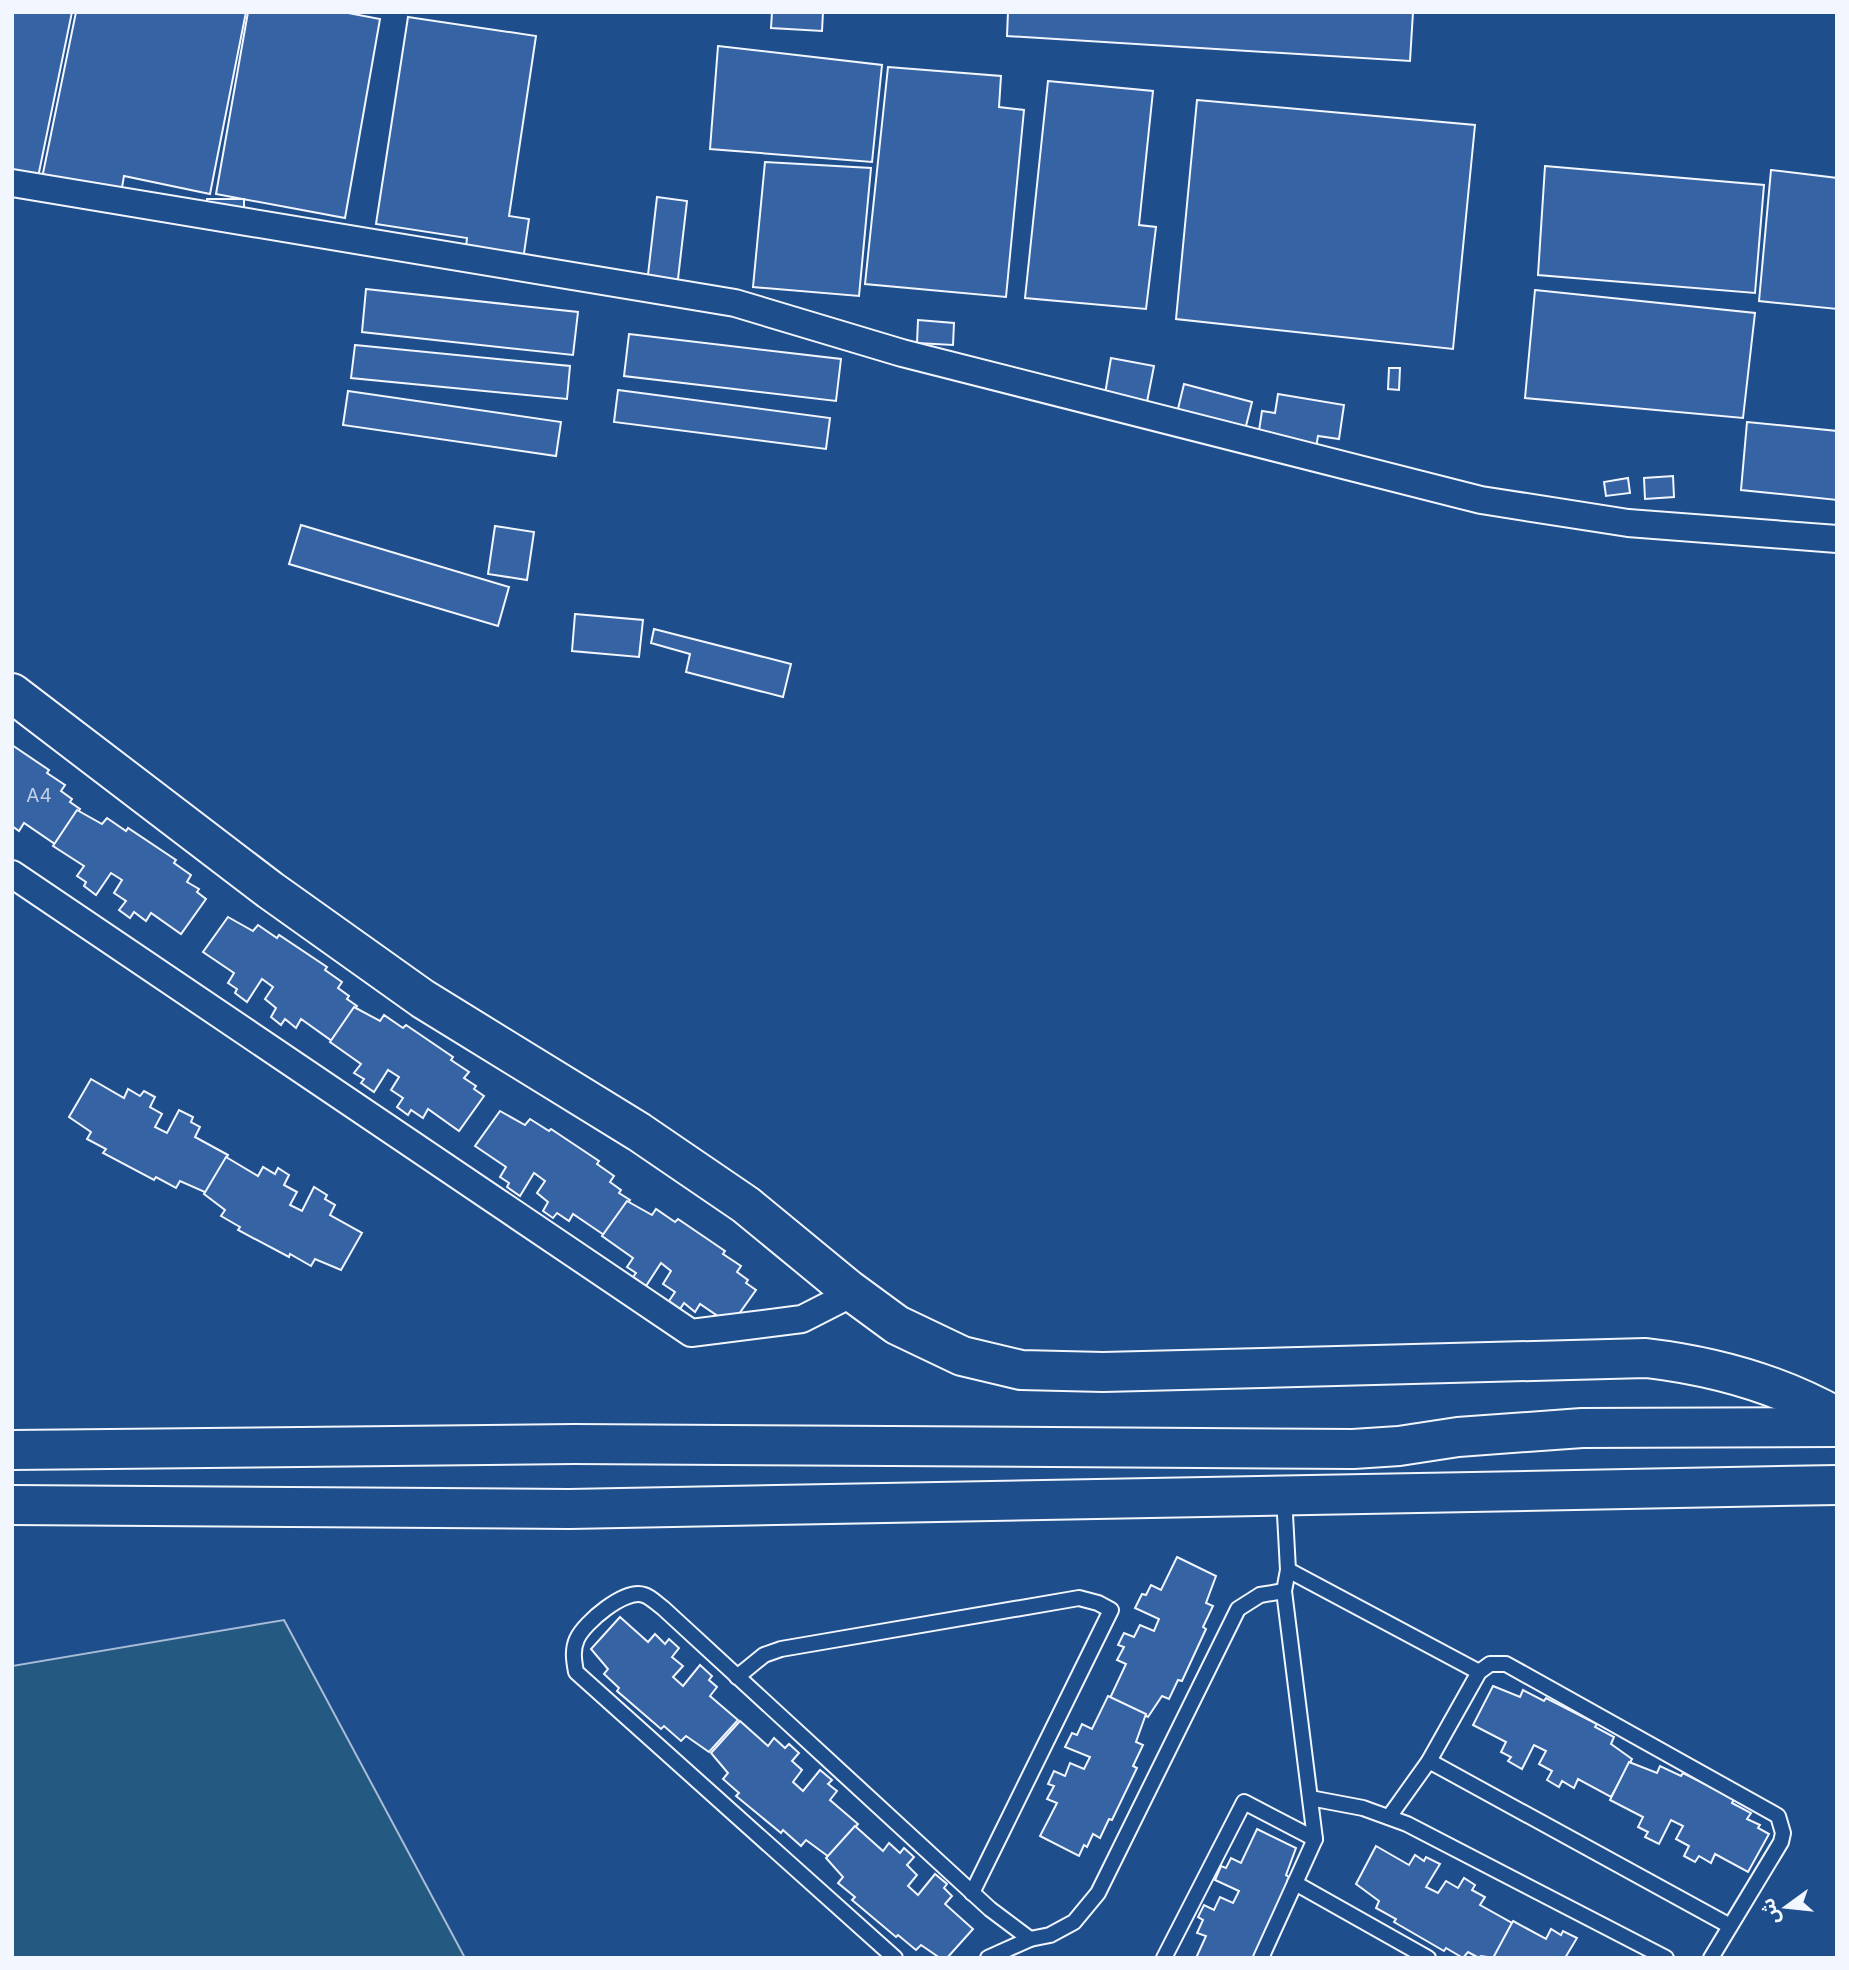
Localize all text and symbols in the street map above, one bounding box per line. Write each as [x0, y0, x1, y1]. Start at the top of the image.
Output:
house number: A4 [26, 784, 52, 807]
north arrow [1751, 1872, 1821, 1942]
text: ش [1756, 1896, 1785, 1927]

